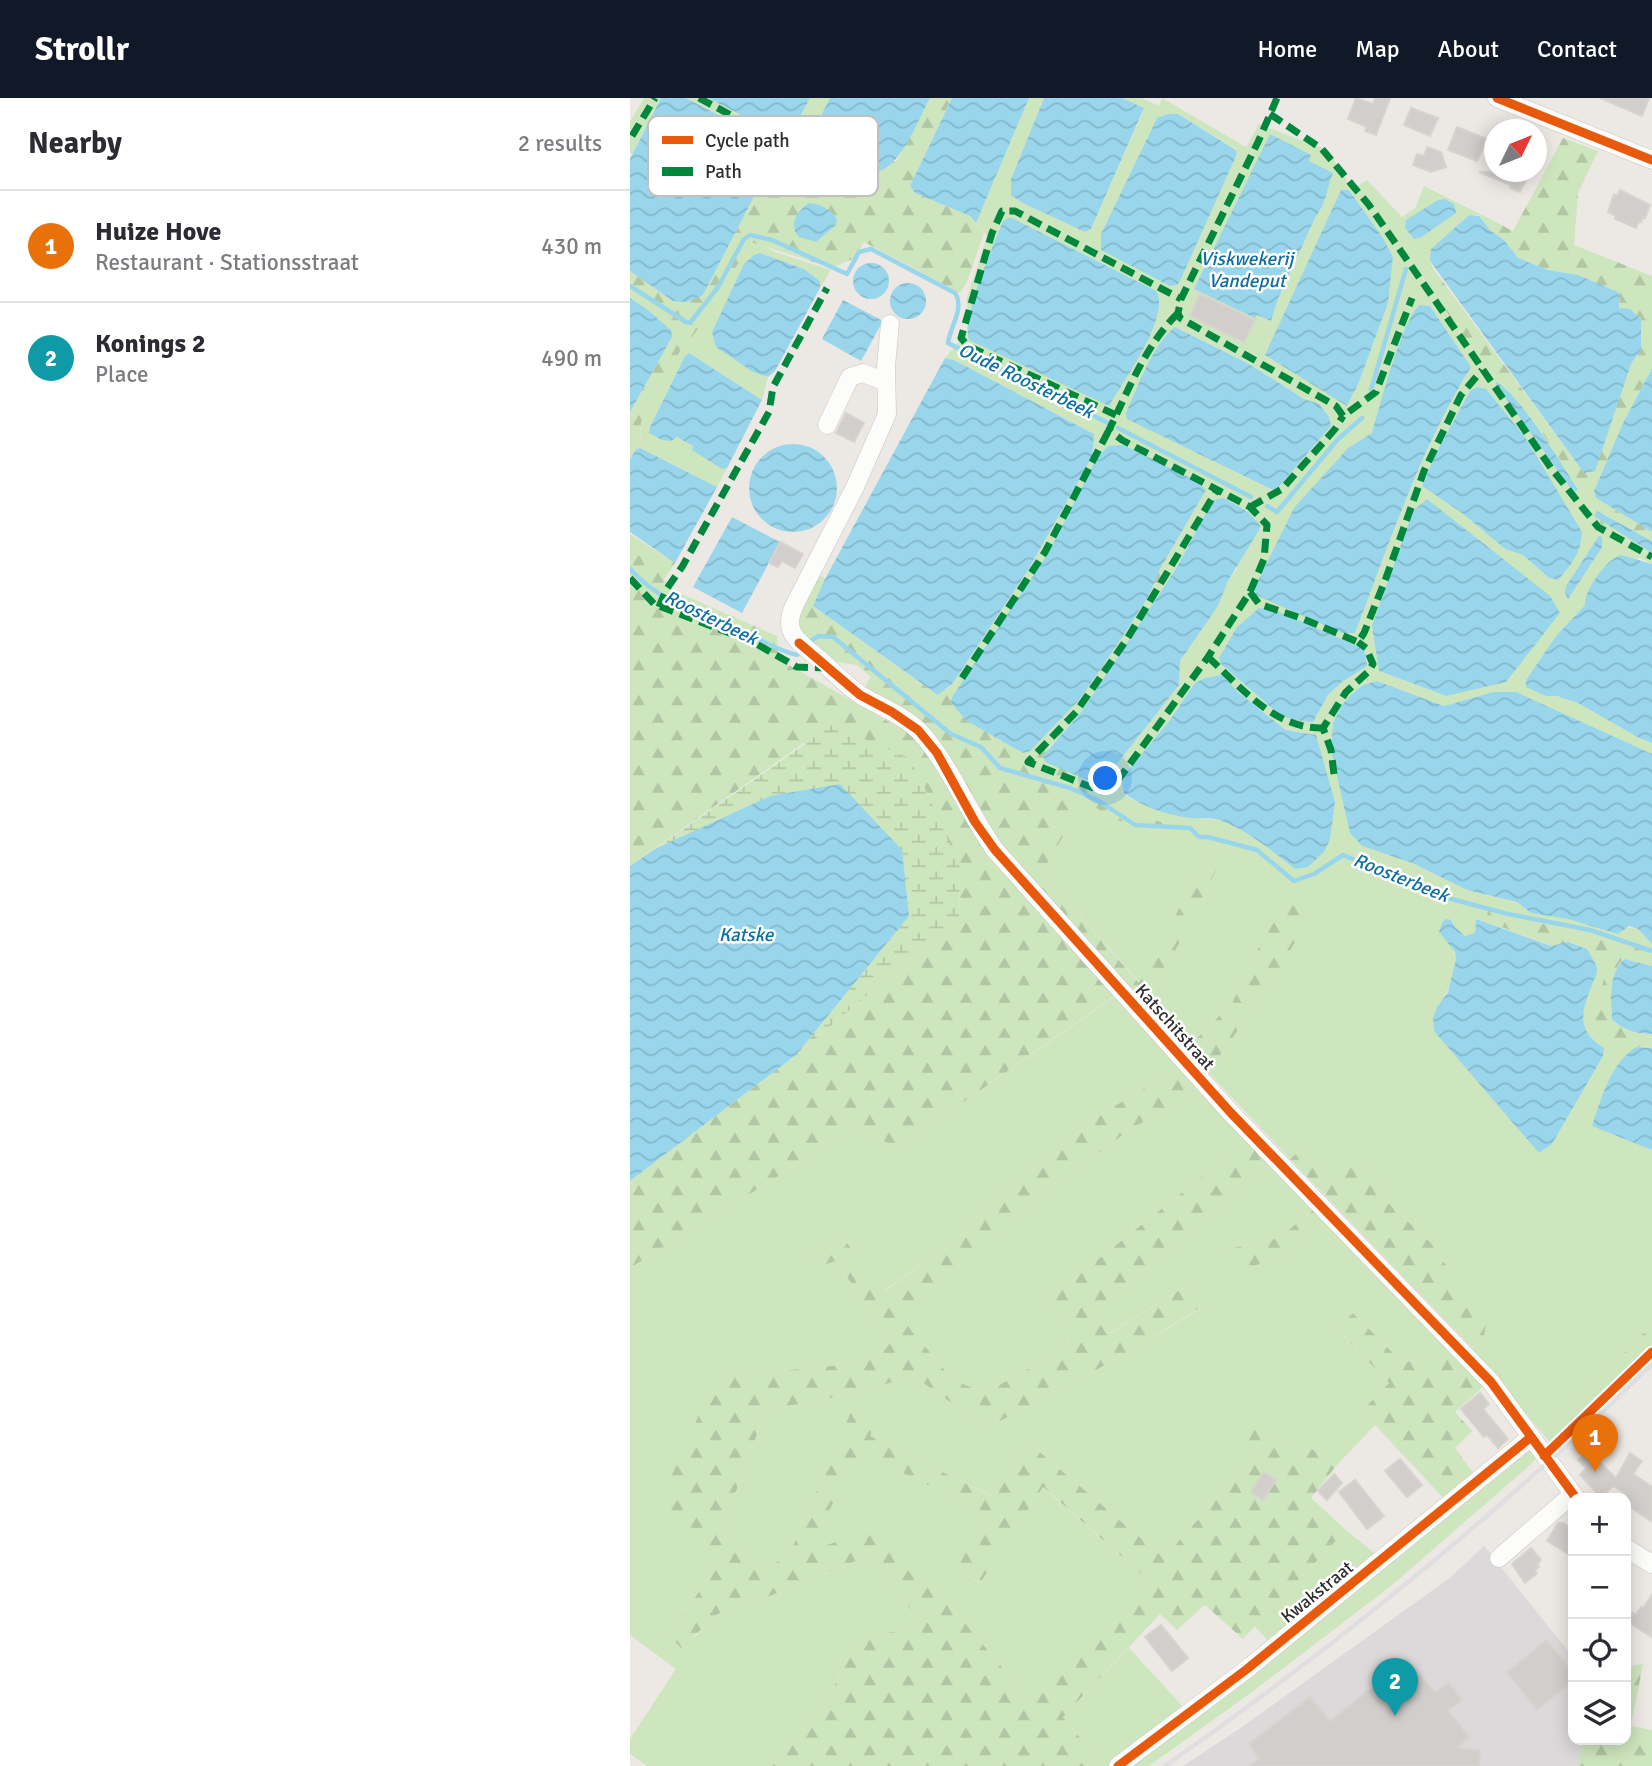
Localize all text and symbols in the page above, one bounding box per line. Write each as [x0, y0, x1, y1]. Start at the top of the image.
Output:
text: Strollr [35, 29, 129, 70]
text: Home [1257, 34, 1317, 64]
text: Map [1355, 34, 1400, 64]
text: About [1438, 34, 1499, 64]
text: Contact [1537, 34, 1617, 64]
legend [648, 116, 878, 196]
north arrow [1484, 119, 1547, 182]
text: Nearby [28, 125, 122, 162]
text: 2 results [518, 129, 602, 158]
text: Cycle path [705, 129, 790, 153]
text: Path [705, 160, 742, 184]
text: Huize Hove [95, 216, 221, 248]
text: 1 [45, 232, 57, 261]
text: 430 m [541, 232, 602, 261]
water label: Viskwekerij Vandeput [1200, 247, 1295, 293]
text: Restaurant · Stationsstraat [95, 248, 359, 277]
text: Konings 2 [95, 328, 206, 360]
water label: Oude Roosterbeek [954, 338, 1099, 425]
text: 2 [45, 344, 57, 373]
text: 490 m [541, 344, 602, 373]
text: Place [95, 360, 149, 389]
water label: Roosterbeek [660, 585, 763, 652]
your location [1088, 761, 1122, 795]
water label: Roosterbeek [1350, 848, 1454, 909]
water label: Katske [719, 923, 775, 947]
street label: Katschitstraat [1131, 979, 1219, 1075]
pin: 1 [1572, 1414, 1618, 1472]
map controls [1568, 1493, 1631, 1745]
button: + [1568, 1493, 1631, 1556]
street label: Kwakstraat [1277, 1556, 1357, 1628]
button: − [1568, 1556, 1631, 1619]
button: locate [1568, 1619, 1631, 1682]
pin: 2 [1372, 1658, 1418, 1716]
button: layers [1568, 1682, 1631, 1745]

